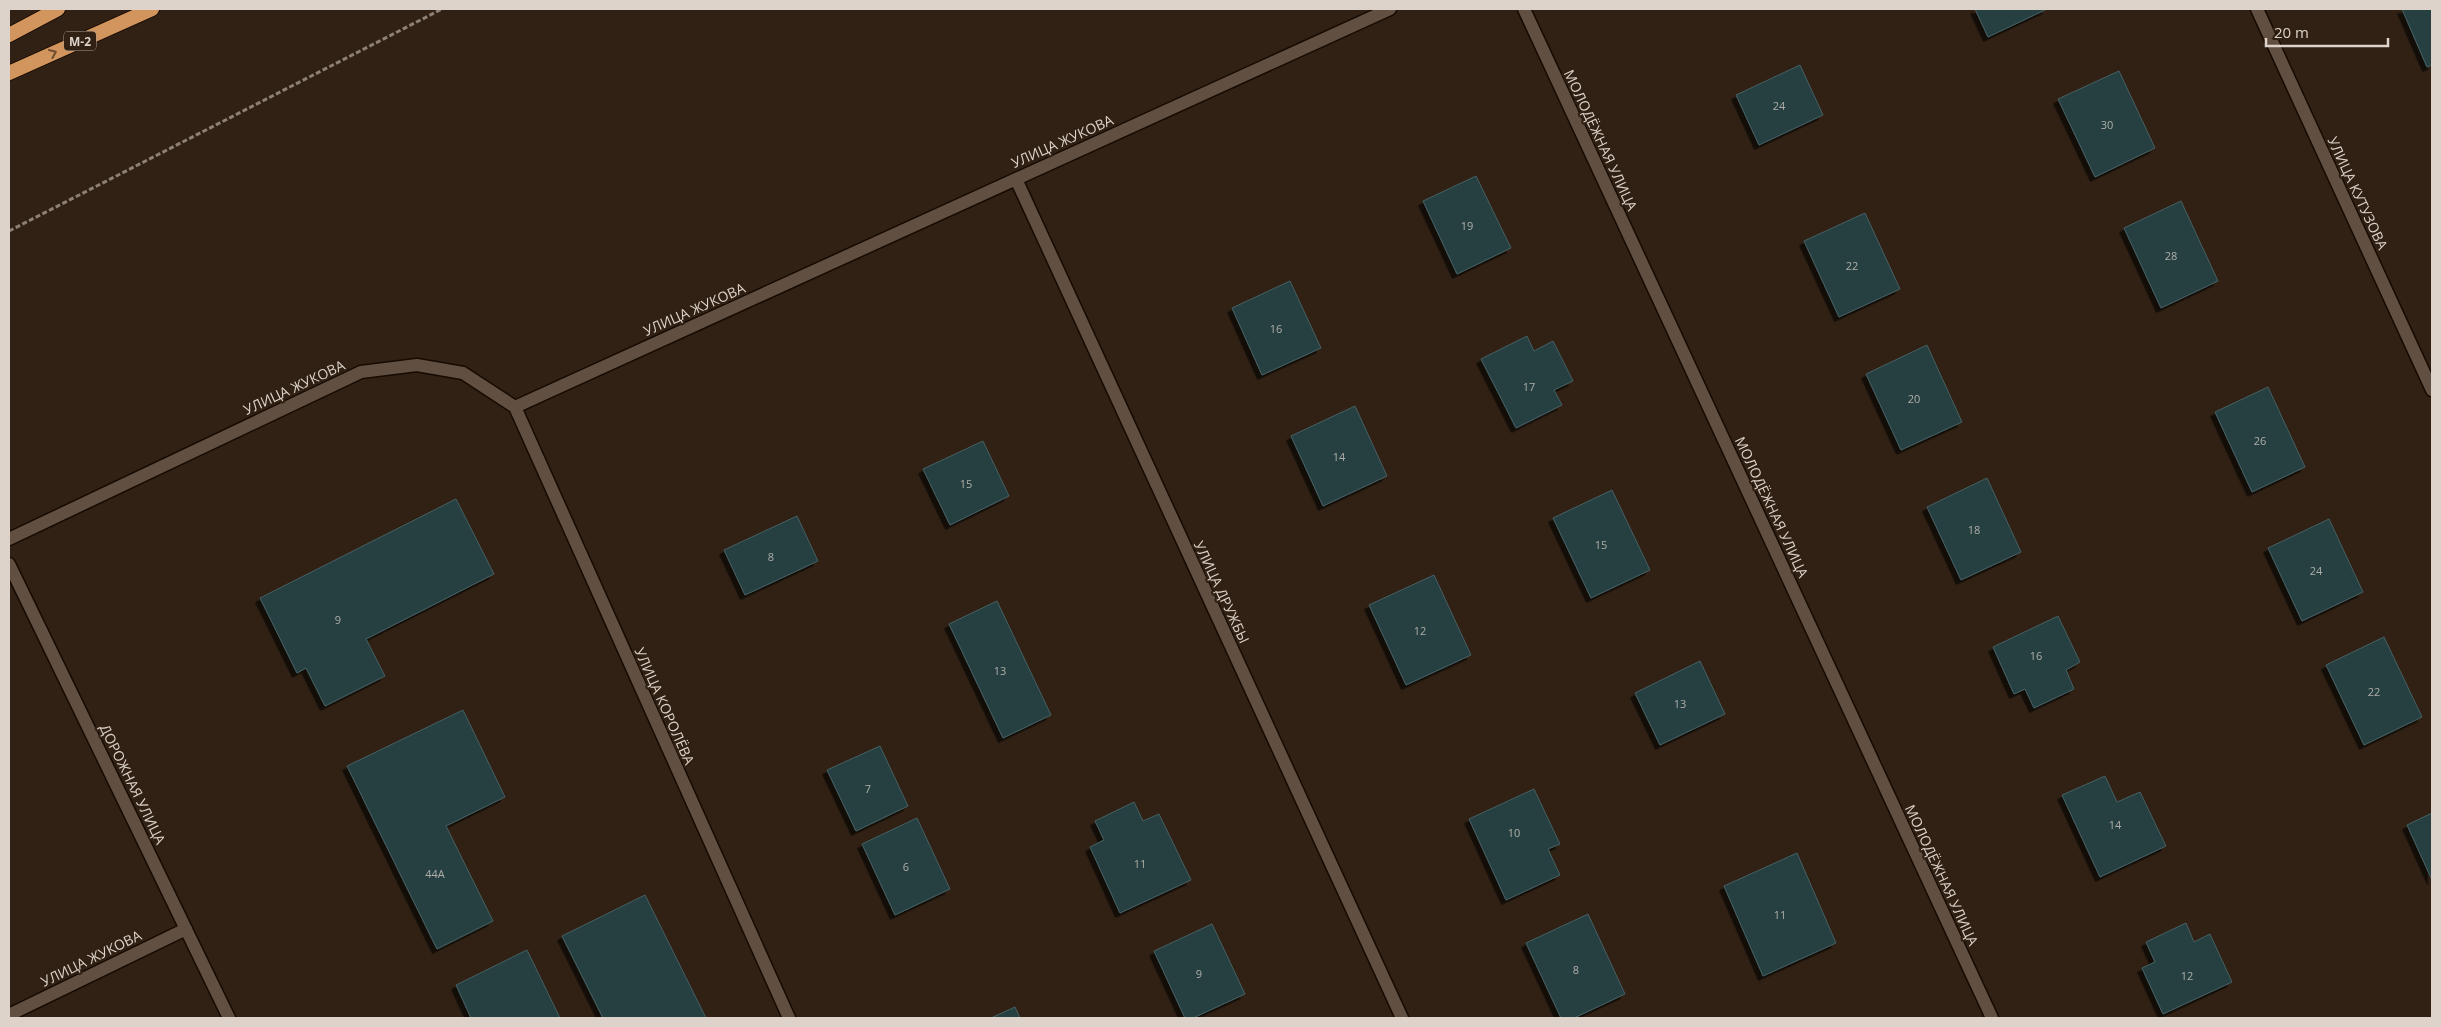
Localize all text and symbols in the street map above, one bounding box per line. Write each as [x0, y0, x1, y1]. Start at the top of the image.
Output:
scale bar [2266, 15, 2388, 47]
text: 20 m [2274, 22, 2309, 42]
road number: М-2 [64, 31, 96, 50]
one-way arrow [48, 49, 57, 60]
street label: МОЛОДЁЖНАЯ УЛИЦА [1560, 67, 1642, 214]
house number: 24 [1773, 98, 1786, 113]
street label: УЛИЦА ЖУКОВА [1008, 110, 1116, 172]
house number: 30 [2101, 117, 2113, 132]
street label: УЛИЦА КУТУЗОВА [2324, 134, 2393, 253]
house number: 19 [1461, 218, 1473, 233]
house number: 28 [2165, 248, 2177, 263]
house number: 22 [1846, 258, 1858, 273]
street label: УЛИЦА ЖУКОВА [640, 278, 748, 340]
house number: 16 [1270, 321, 1282, 336]
street label: УЛИЦА ЖУКОВА [240, 355, 348, 419]
house number: 17 [1523, 379, 1535, 394]
house number: 20 [1908, 391, 1920, 406]
house number: 26 [2254, 433, 2266, 448]
street label: МОЛОДЁЖНАЯ УЛИЦА [1731, 434, 1813, 581]
house number: 14 [1333, 449, 1346, 464]
house number: 15 [960, 476, 972, 491]
house number: 18 [1968, 522, 1980, 537]
house number: 15 [1595, 537, 1607, 552]
street label: УЛИЦА ДРУЖБЫ [1190, 538, 1254, 646]
house number: 8 [768, 549, 774, 564]
house number: 24 [2310, 563, 2323, 578]
house number: 9 [335, 612, 341, 627]
house number: 12 [1414, 623, 1426, 638]
street label: УЛИЦА КОРОЛЁВА [631, 644, 699, 768]
house number: 16 [2030, 648, 2042, 663]
house number: 13 [994, 663, 1006, 678]
house number: 22 [2368, 684, 2380, 699]
house number: 13 [1674, 696, 1686, 711]
street label: ДОРОЖНАЯ УЛИЦА [96, 721, 170, 847]
house number: 7 [865, 781, 871, 796]
street label: МОЛОДЁЖНАЯ УЛИЦА [1901, 802, 1983, 949]
house number: 14 [2109, 817, 2122, 832]
house number: 10 [1508, 825, 1520, 840]
house number: 11 [1134, 856, 1146, 871]
house number: 6 [903, 859, 909, 874]
house number: 44А [425, 866, 445, 881]
house number: 11 [1774, 907, 1786, 922]
street label: УЛИЦА ЖУКОВА [38, 925, 145, 991]
house number: 8 [1573, 962, 1579, 977]
house number: 9 [1196, 966, 1202, 981]
house number: 12 [2181, 968, 2193, 983]

